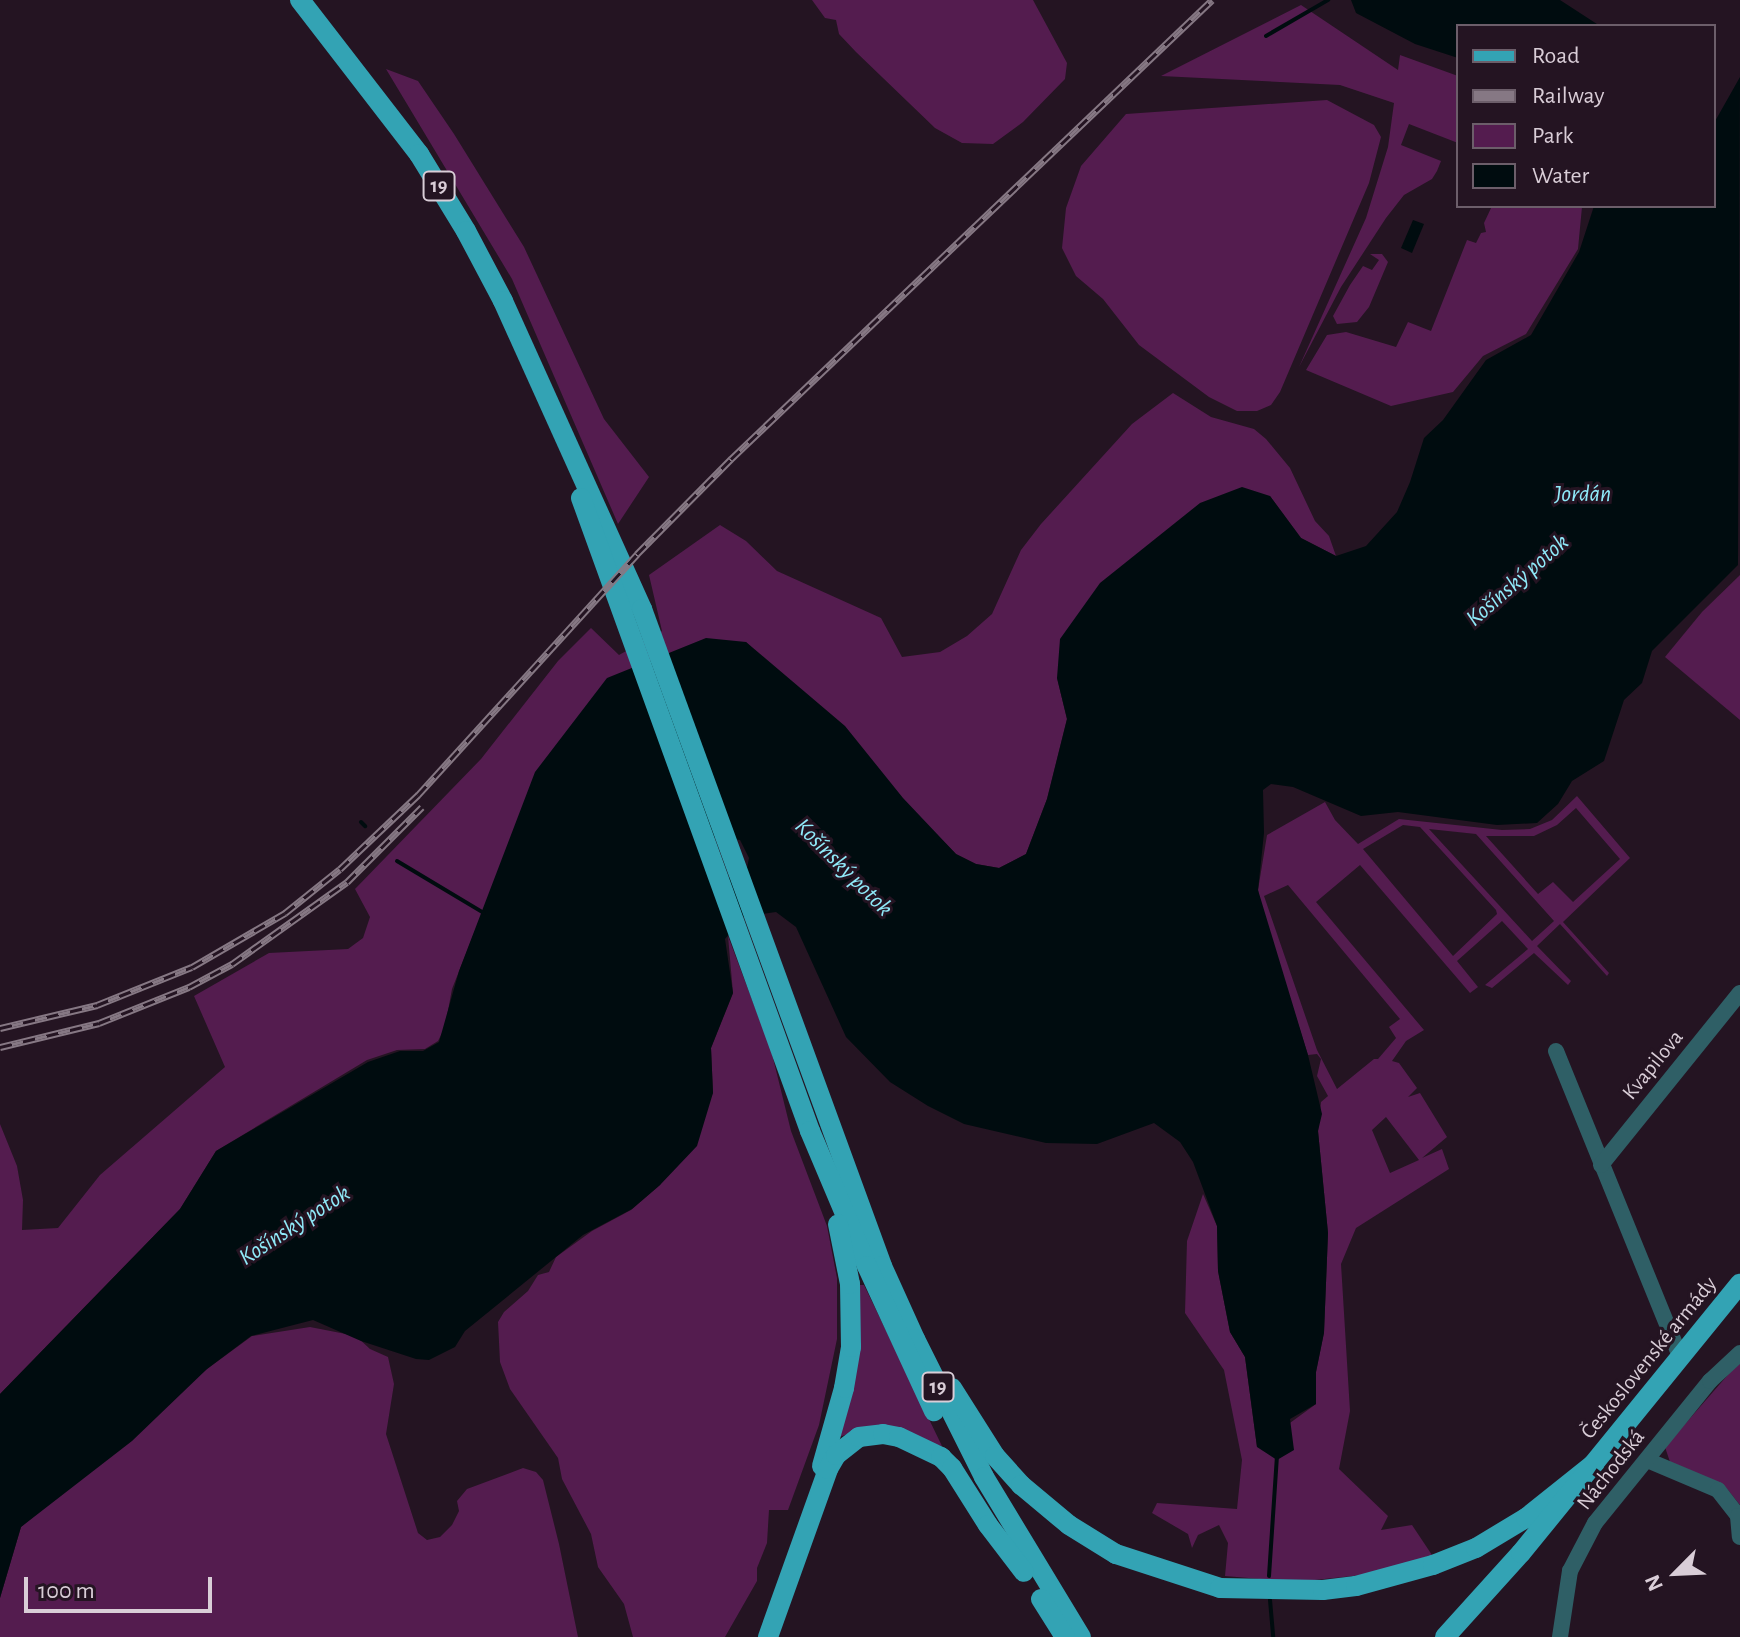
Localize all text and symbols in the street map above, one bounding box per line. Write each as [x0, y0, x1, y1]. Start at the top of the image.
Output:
legend [1456, 24, 1716, 208]
text: Road [1532, 44, 1580, 68]
text: Railway [1532, 84, 1604, 108]
text: Park [1532, 124, 1573, 148]
text: Water [1532, 164, 1589, 188]
road number: 19 [421, 170, 457, 202]
water label: Jordán [1555, 481, 1611, 509]
water label: Košínský potok [1461, 529, 1575, 633]
water label: Košínský potok [788, 813, 898, 923]
street label: Kvapilova [1617, 1025, 1689, 1105]
water label: Košínský potok [234, 1179, 356, 1273]
street label: Československé armády [1575, 1271, 1723, 1445]
road number: 19 [920, 1371, 956, 1403]
street label: Náchodská [1571, 1425, 1651, 1515]
north arrow [1636, 1533, 1716, 1613]
scale bar [28, 1561, 216, 1611]
text: N [1641, 1571, 1667, 1594]
text: 100 m [38, 1579, 95, 1603]

